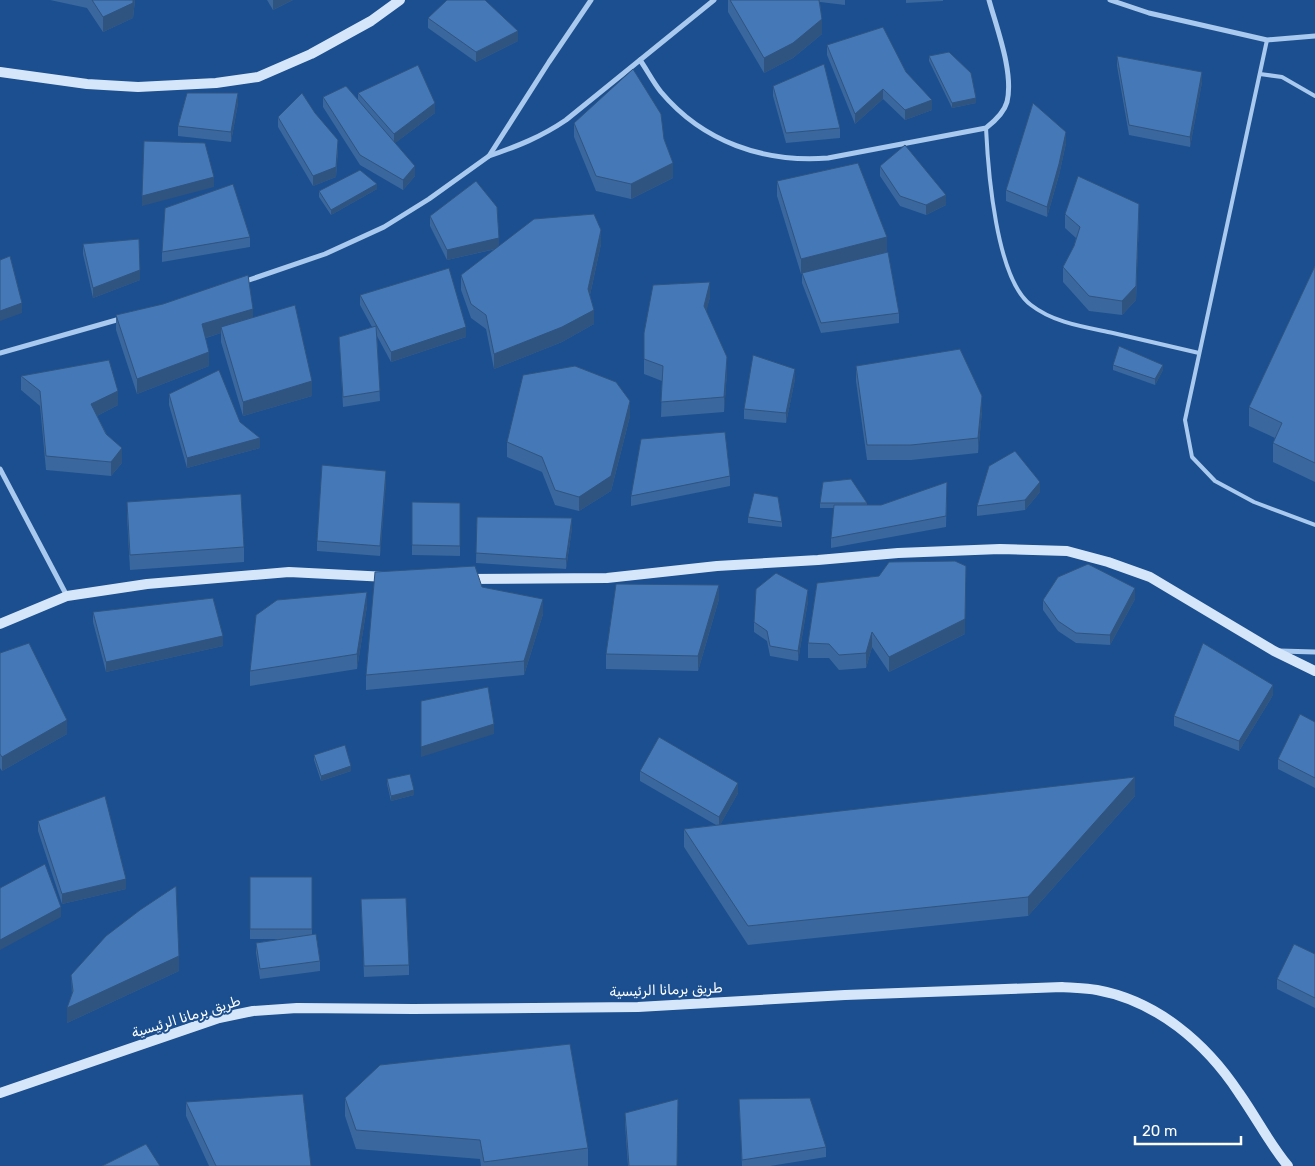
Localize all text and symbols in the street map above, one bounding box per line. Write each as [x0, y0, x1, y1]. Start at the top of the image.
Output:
street label: طريق برمانا الرئيسية [609, 980, 723, 1000]
street label: طريق برمانا الرئيسية [129, 992, 243, 1042]
scale bar [1135, 1114, 1241, 1146]
text: 20 m [1142, 1122, 1177, 1140]

